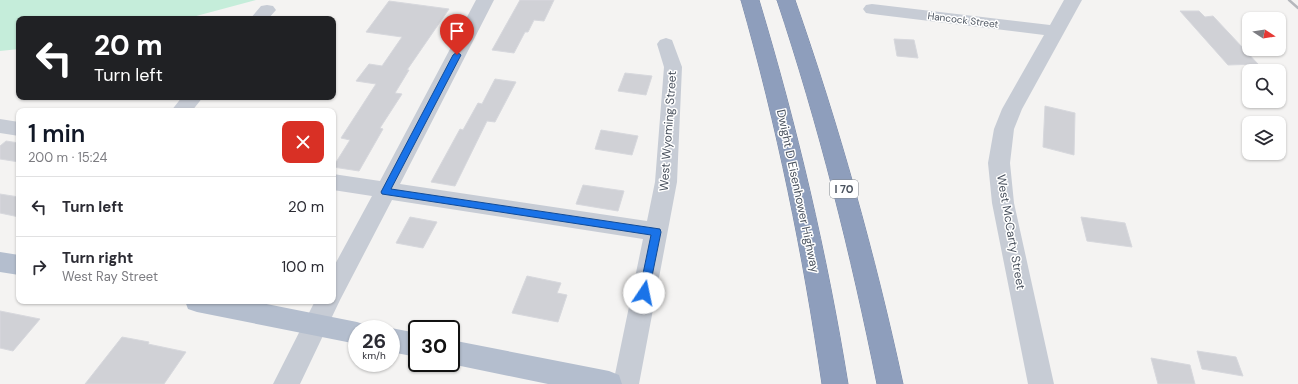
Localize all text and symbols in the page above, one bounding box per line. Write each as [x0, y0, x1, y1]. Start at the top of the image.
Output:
street label: Hancock Street [927, 9, 999, 31]
north arrow [1242, 12, 1286, 56]
map controls [1242, 12, 1286, 160]
pin [440, 14, 474, 55]
icon: arrive [446, 20, 468, 42]
text: 20 m [94, 27, 163, 64]
icon: left [28, 32, 80, 84]
text: Turn left [94, 63, 163, 87]
button: search [1242, 64, 1286, 108]
street label: West Wyoming Street [656, 70, 680, 192]
street label: Dwight D Eisenhower Highway [773, 108, 823, 274]
button: layers [1242, 116, 1286, 160]
text: 1 min [28, 118, 85, 149]
button: close [282, 121, 324, 163]
text: 200 m · 15:24 [28, 149, 107, 166]
street label: West McCarty Street [993, 173, 1029, 291]
road number: I 70 [830, 180, 858, 198]
icon: left [28, 196, 50, 218]
text: Turn left [62, 197, 123, 217]
text: 20 m [288, 197, 324, 217]
text: Turn right [62, 248, 133, 268]
icon: right [28, 256, 50, 278]
text: 100 m [281, 257, 324, 277]
text: West Ray Street [62, 268, 158, 285]
position arrow [623, 272, 665, 314]
speed limit sign: 30 [408, 320, 460, 372]
text: 26 [362, 328, 386, 354]
text: km/h [362, 349, 386, 362]

